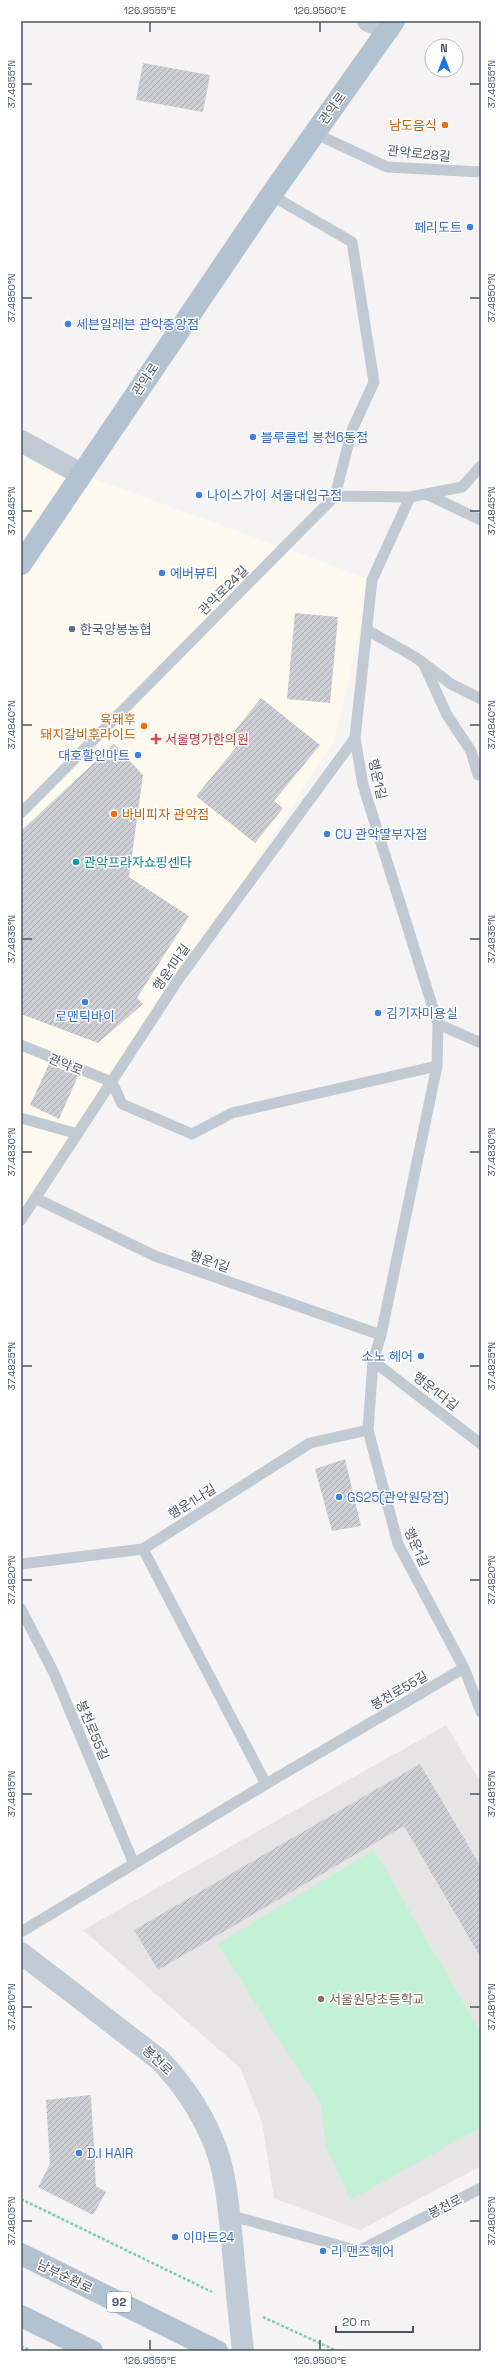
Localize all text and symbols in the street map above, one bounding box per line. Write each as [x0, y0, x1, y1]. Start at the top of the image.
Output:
text: 126.9555°E [124, 4, 177, 17]
text: 126.9560°E [294, 4, 347, 17]
north arrow [424, 38, 464, 78]
text: N [440, 41, 448, 55]
text: 37.4855°N [5, 60, 18, 108]
text: 37.4855°N [485, 60, 498, 108]
street label: 관악로 [315, 89, 350, 128]
place label: 남도음식 [389, 117, 437, 134]
marker: 남도음식 [440, 120, 450, 130]
street label: 관악로28길 [386, 142, 452, 165]
place label: 페리도트 [414, 219, 462, 236]
marker: 페리도트 [465, 222, 475, 232]
text: 37.4850°N [5, 274, 18, 322]
text: 37.4850°N [485, 274, 498, 322]
place label: 세븐일레븐 관악중앙점 [76, 316, 199, 333]
marker: 세븐일레븐 관악중앙점 [63, 319, 73, 329]
street label: 관악로 [128, 360, 163, 399]
place label: 블루클럽 봉천6동점 [261, 429, 368, 446]
marker: 블루클럽 봉천6동점 [248, 432, 258, 442]
text: 37.4845°N [5, 487, 18, 535]
place label: 나이스가이 서울대입구점 [207, 487, 342, 504]
text: 37.4845°N [485, 487, 498, 535]
marker: 나이스가이 서울대입구점 [194, 490, 204, 500]
street label: 관악로24길 [195, 562, 252, 619]
place label: 에버뷰티 [170, 565, 218, 582]
marker: 에버뷰티 [157, 568, 167, 578]
place label: 한국양봉농협 [80, 621, 152, 638]
marker: 한국양봉농협 [67, 624, 77, 634]
text: 37.4840°N [5, 700, 18, 750]
text: 37.4840°N [485, 700, 498, 750]
place label: 육돼후 돼지갈비후라이드 [40, 711, 136, 743]
marker: 육돼후 돼지갈비후라이드 [139, 721, 149, 731]
place label: 서울명가한의원 [165, 731, 249, 748]
marker: 서울명가한의원 [150, 733, 162, 745]
place label: 대호할인마트 [58, 747, 130, 764]
marker: 대호할인마트 [133, 750, 143, 760]
street label: 행운1길 [365, 757, 390, 801]
place label: 바비피자 관악점 [122, 806, 209, 823]
marker: 바비피자 관악점 [109, 809, 119, 819]
place label: CU 관악딸부자점 [335, 826, 427, 843]
marker: CU 관악딸부자점 [322, 829, 332, 839]
place label: 관악프라자쇼핑센타 [84, 854, 192, 871]
marker: 관악프라자쇼핑센타 [71, 857, 81, 867]
text: 37.4835°N [5, 915, 18, 963]
text: 37.4835°N [485, 915, 498, 963]
street label: 행운1마길 [149, 941, 194, 994]
marker: 로맨틱바이 [80, 997, 90, 1007]
place label: 김기자미용실 [386, 1005, 458, 1022]
place label: 로맨틱바이 [55, 1008, 115, 1025]
marker: 김기자미용실 [373, 1008, 383, 1018]
street label: 관악로 [46, 1050, 86, 1079]
text: 37.4830°N [5, 1128, 18, 1176]
text: 37.4830°N [485, 1128, 498, 1176]
street label: 행운1길 [188, 1247, 232, 1276]
text: 37.4825°N [5, 1342, 18, 1390]
text: 37.4825°N [485, 1342, 498, 1390]
place label: 소노 헤어 [362, 1348, 413, 1365]
marker: 소노 헤어 [416, 1351, 426, 1361]
street label: 행운1다길 [409, 1368, 462, 1414]
street label: 행운1나길 [165, 1480, 219, 1523]
place label: GS25(관악원당점) [347, 1489, 449, 1506]
marker: GS25(관악원당점) [334, 1492, 344, 1502]
street label: 행운1길 [400, 1525, 433, 1570]
text: 37.4820°N [5, 1556, 18, 1604]
text: 37.4820°N [485, 1556, 498, 1604]
street label: 봉천로55길 [368, 1667, 431, 1714]
street label: 봉천로55길 [72, 1698, 113, 1763]
text: 37.4815°N [5, 1771, 18, 1817]
text: 37.4815°N [485, 1771, 498, 1817]
text: 37.4810°N [5, 1983, 18, 2031]
text: 37.4810°N [485, 1983, 498, 2031]
place label: 서울원당초등학교 [329, 1991, 425, 2008]
marker: 서울원당초등학교 [316, 1994, 326, 2004]
street label: 봉천로 [139, 2042, 176, 2079]
place label: D.I HAIR [87, 2145, 133, 2162]
marker: D.I HAIR [74, 2148, 84, 2158]
street label: 봉천로 [425, 2191, 465, 2222]
text: 37.4805°N [5, 2197, 18, 2245]
text: 37.4805°N [485, 2197, 498, 2245]
place label: 이마트24 [183, 2229, 234, 2246]
marker: 이마트24 [170, 2232, 180, 2242]
place label: 리 맨즈헤어 [331, 2243, 394, 2260]
marker: 리 맨즈헤어 [318, 2246, 328, 2256]
street label: 남부순환로 [34, 2256, 95, 2297]
road number: 92 [107, 2292, 131, 2312]
scale bar [336, 2308, 413, 2334]
text: 20 m [342, 2314, 370, 2330]
text: 126.9555°E [124, 2354, 177, 2367]
text: 126.9560°E [294, 2354, 347, 2367]

